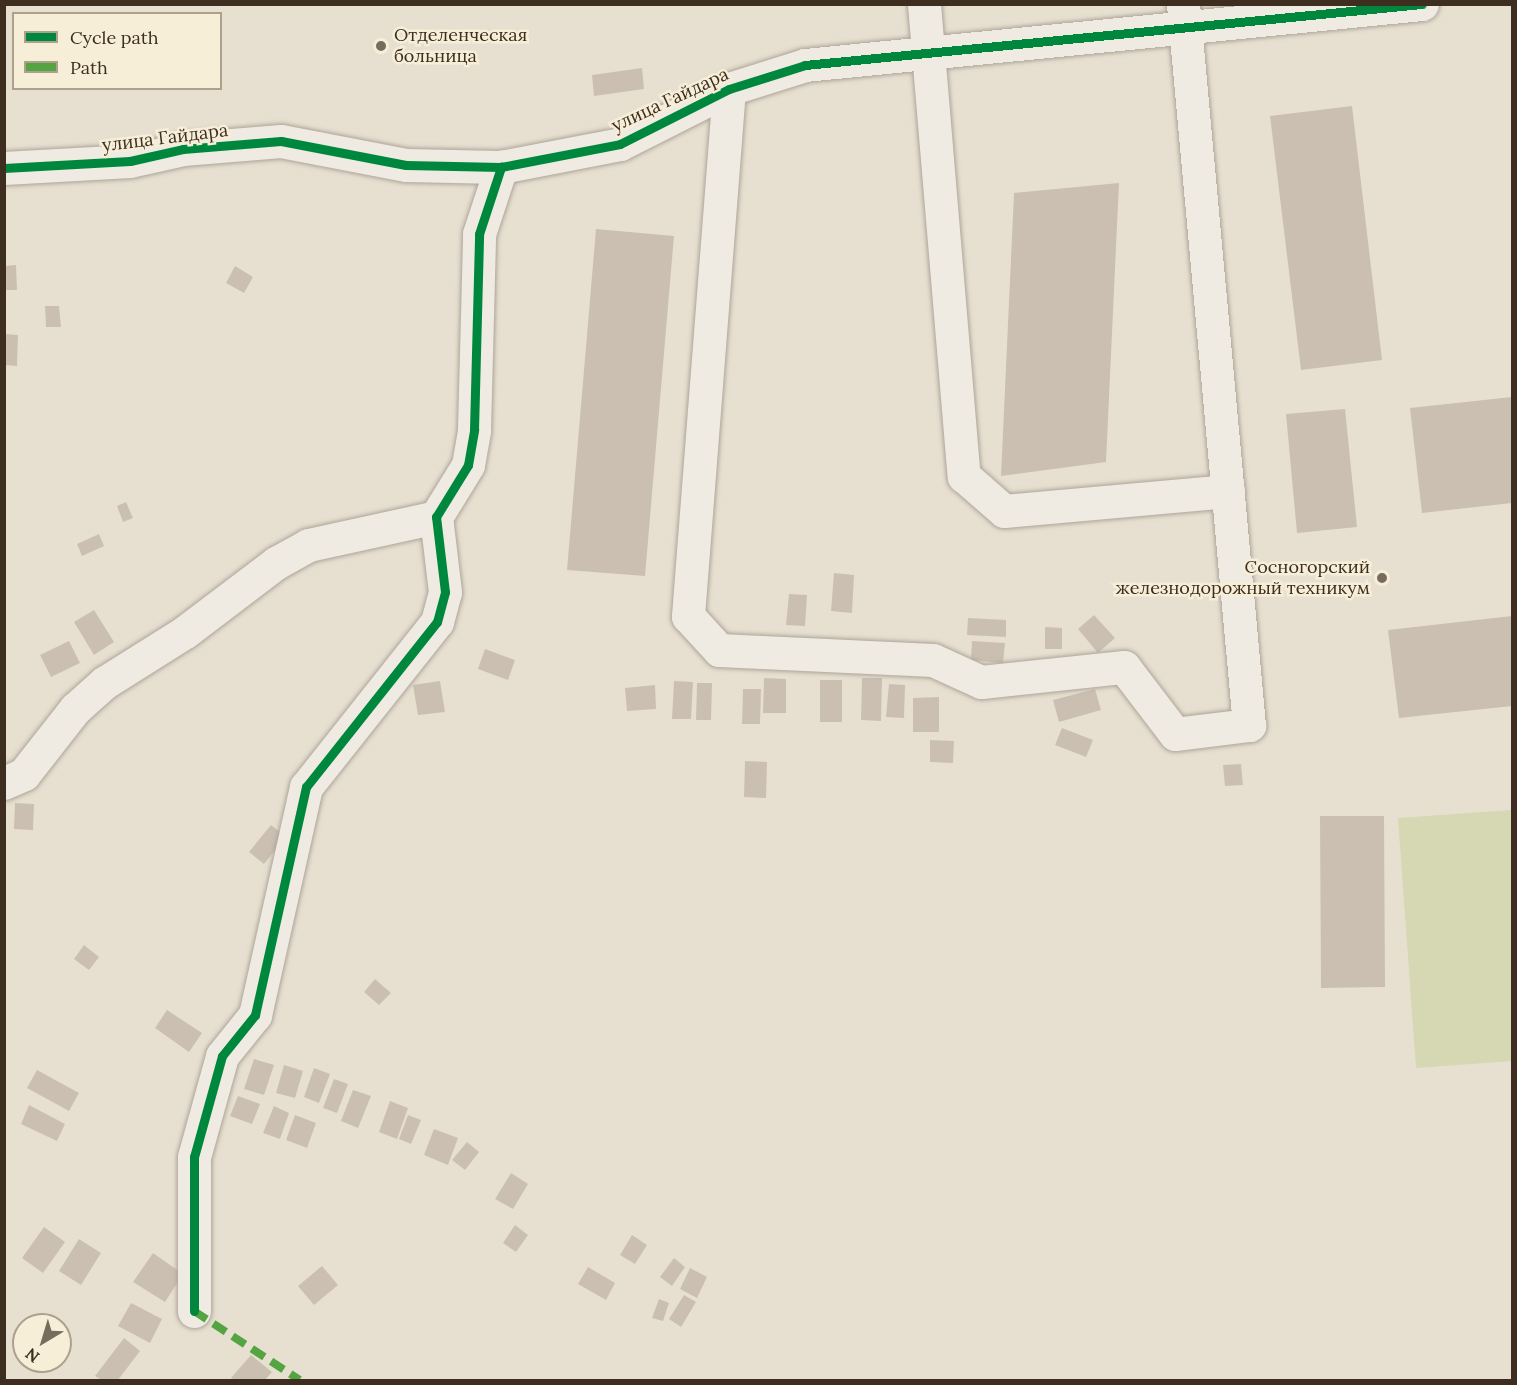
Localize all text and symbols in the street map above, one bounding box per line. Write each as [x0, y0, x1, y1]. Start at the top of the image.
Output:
legend [12, 12, 222, 90]
place label: Отделенческая больница [394, 25, 527, 68]
text: Cycle path [70, 26, 159, 49]
marker: Отделенческая больница [372, 37, 390, 55]
text: Path [70, 56, 108, 79]
street label: улица Гайдара [608, 63, 732, 137]
street label: улица Гайдара [101, 120, 229, 156]
place label: Сосногорский железнодорожный техникум [1116, 557, 1370, 600]
marker: Сосногорский железнодорожный техникум [1375, 571, 1389, 585]
north arrow [12, 1313, 72, 1373]
text: N [21, 1344, 43, 1367]

